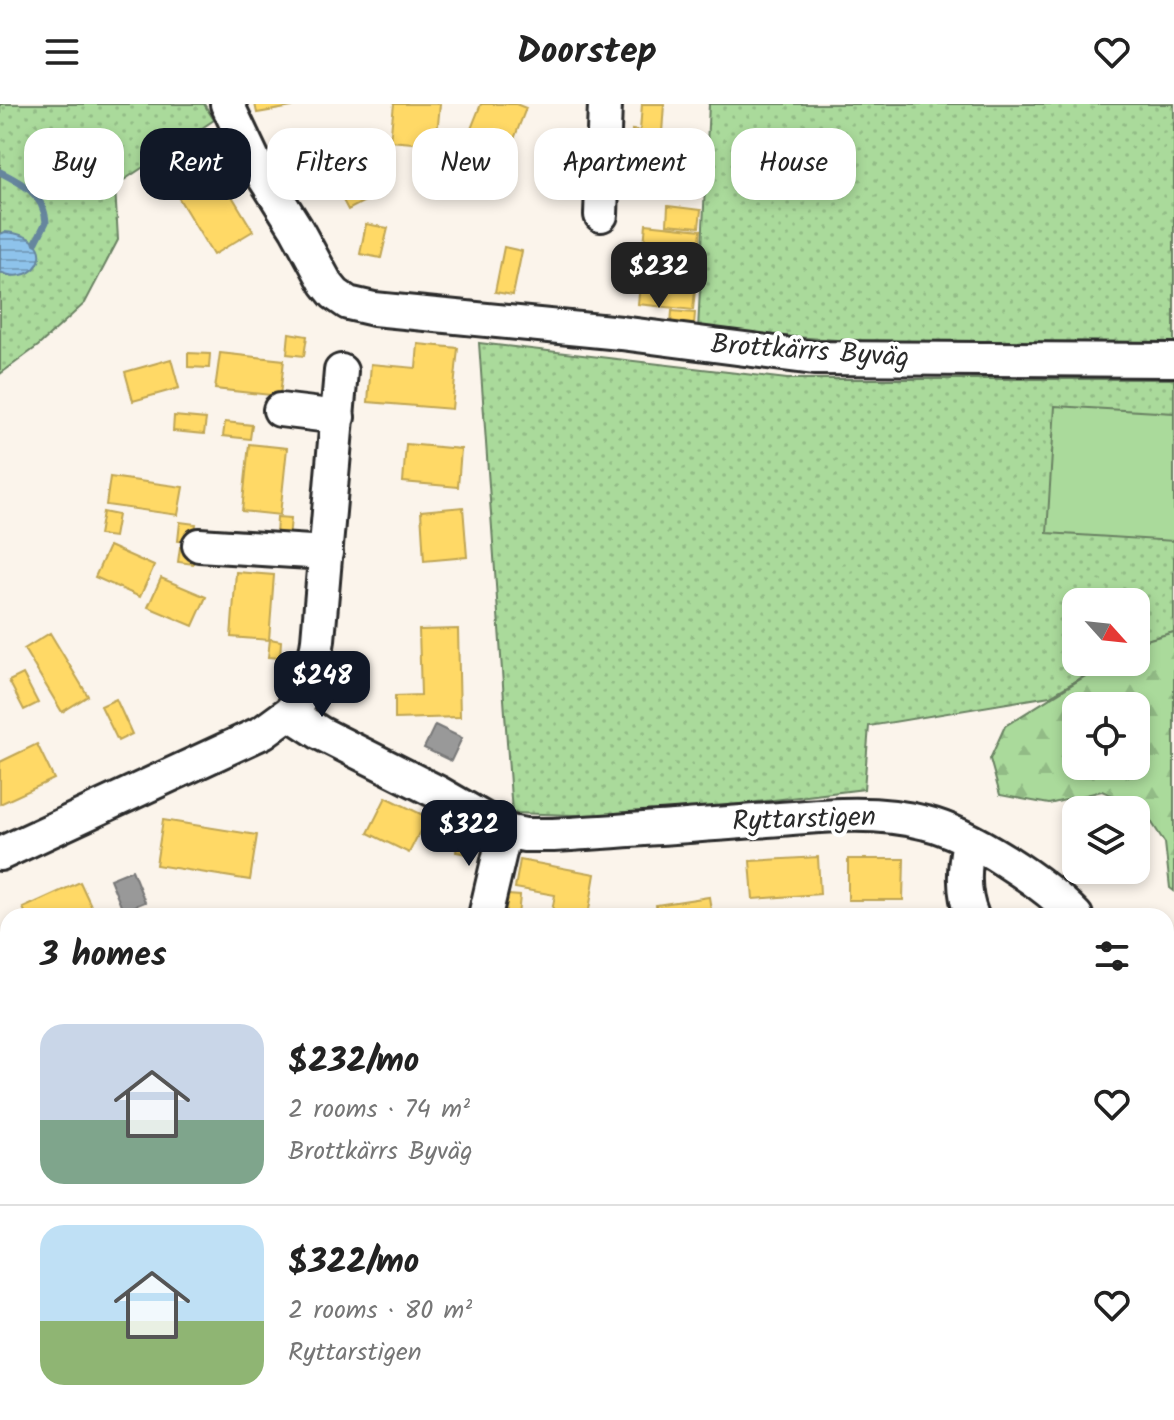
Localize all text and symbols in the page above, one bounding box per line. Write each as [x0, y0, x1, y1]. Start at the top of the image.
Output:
text: Doorstep [517, 24, 657, 81]
icon: menu [40, 30, 84, 74]
icon: heart [1090, 30, 1134, 74]
chip: Buy [24, 128, 124, 200]
chip: Rent [140, 128, 251, 200]
chip: Filters [267, 128, 396, 200]
chip: New [412, 128, 518, 200]
chip: Apartment [534, 128, 715, 200]
chip: House [731, 128, 856, 200]
pin: $232 [612, 242, 706, 310]
text: $232 [629, 247, 689, 289]
street label: Brottkärrs Byväg [709, 323, 911, 381]
north arrow [1062, 588, 1150, 676]
map controls [1062, 588, 1150, 884]
pin: $248 [275, 651, 369, 719]
text: $248 [292, 656, 352, 698]
button: locate [1062, 692, 1150, 780]
street label: Ryttarstigen [731, 795, 877, 845]
button: layers [1062, 796, 1150, 884]
pin: $322 [422, 800, 516, 868]
text: $322 [439, 805, 499, 847]
text: 3 homes [40, 929, 167, 983]
icon: filters [1090, 934, 1134, 978]
text: $232/mo [288, 1035, 419, 1089]
icon: home [104, 1056, 200, 1152]
icon: heart [1090, 1082, 1134, 1126]
text: 2 rooms · 74 m² [288, 1089, 470, 1131]
text: Brottkärrs Byväg [288, 1131, 473, 1173]
text: $322/mo [288, 1236, 419, 1290]
icon: home [104, 1257, 200, 1353]
icon: heart [1090, 1283, 1134, 1327]
text: 2 rooms · 80 m² [288, 1290, 472, 1332]
text: Ryttarstigen [288, 1332, 422, 1374]

